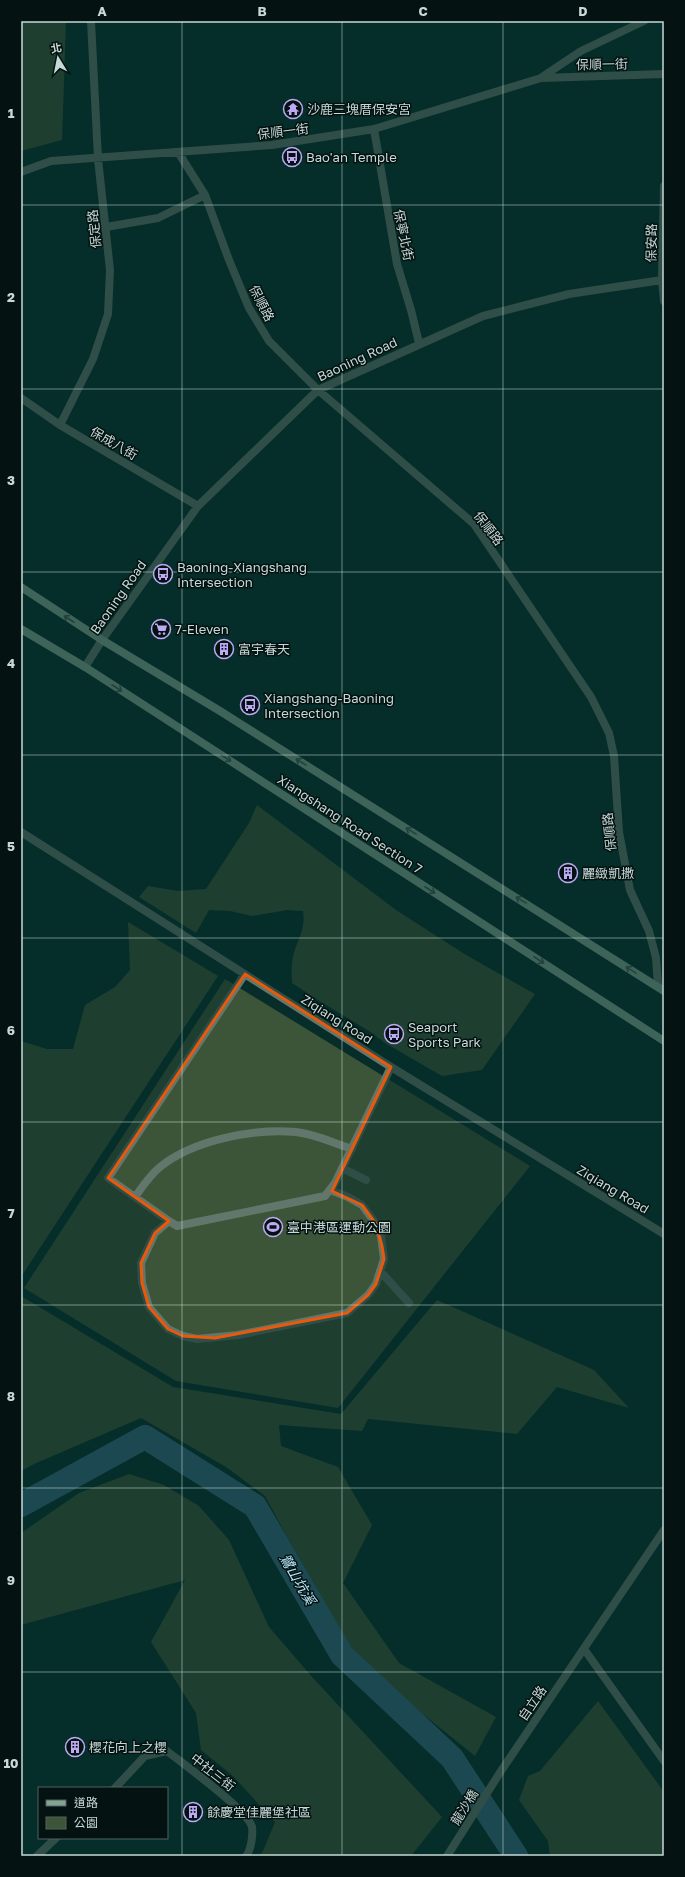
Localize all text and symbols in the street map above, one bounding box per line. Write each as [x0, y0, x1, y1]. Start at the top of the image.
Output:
text: A [97, 3, 107, 19]
text: B [257, 3, 267, 19]
text: C [418, 3, 428, 19]
text: D [578, 3, 588, 19]
north arrow [38, 38, 78, 78]
text: 北 [50, 40, 63, 55]
street label: 保順一街 [576, 56, 628, 72]
temple icon: 沙鹿三塊厝保安宮 [282, 98, 304, 120]
place label: 沙鹿三塊厝保安宮 [307, 101, 411, 117]
text: 1 [8, 105, 15, 121]
street label: 保順一街 [256, 120, 310, 142]
bus stop icon: Bao'an Temple [281, 146, 303, 168]
place label: Bao'an Temple [306, 149, 397, 165]
street label: 保寧北街 [391, 208, 417, 262]
street label: 保定路 [84, 209, 104, 249]
street label: 保安路 [643, 223, 659, 263]
street label: 保順路 [246, 282, 278, 324]
text: 2 [7, 289, 15, 305]
street label: Baoning Road [314, 333, 400, 385]
street label: 保成八街 [87, 423, 141, 463]
text: 3 [7, 472, 15, 488]
street label: 保順路 [471, 508, 507, 548]
street label: Baoning Road [87, 557, 149, 637]
place label: Baoning-Xiangshang Intersection [177, 559, 307, 590]
bus stop icon: Baoning-Xiangshang Intersection [152, 563, 174, 585]
one-way arrow [63, 614, 75, 622]
supermarket icon: 7-Eleven [150, 618, 172, 640]
place label: 7-Eleven [175, 621, 229, 637]
building icon: 富宇春天 [213, 638, 235, 660]
place label: 富宇春天 [238, 641, 290, 657]
text: 4 [7, 655, 15, 671]
one-way arrow [111, 684, 122, 692]
place label: Xiangshang-Baoning Intersection [264, 690, 394, 721]
bus stop icon: Xiangshang-Baoning Intersection [239, 694, 261, 716]
one-way arrow [221, 754, 232, 763]
one-way arrow [296, 758, 307, 766]
street label: Xiangshang Road Section 7 [275, 771, 426, 877]
street label: 保順路 [599, 812, 619, 852]
one-way arrow [405, 827, 417, 835]
text: 5 [7, 838, 15, 854]
building icon: 麗緻凱撒 [557, 862, 579, 884]
place label: 麗緻凱撒 [582, 865, 634, 881]
one-way arrow [424, 886, 436, 894]
one-way arrow [515, 896, 527, 904]
one-way arrow [533, 956, 544, 964]
one-way arrow [625, 965, 637, 973]
street label: Ziqiang Road [298, 991, 376, 1047]
place label: Seaport Sports Park [408, 1019, 482, 1050]
text: 6 [7, 1022, 15, 1038]
bus stop icon: Seaport Sports Park [383, 1023, 405, 1045]
street label: Ziqiang Road [574, 1161, 652, 1217]
text: 7 [7, 1205, 15, 1221]
sports icon: 臺中港區運動公園 [262, 1216, 284, 1238]
place label: 臺中港區運動公園 [287, 1219, 391, 1235]
text: 8 [7, 1388, 15, 1404]
water label: 鷺山坑溪 [277, 1551, 320, 1609]
text: 9 [7, 1572, 15, 1588]
street label: 自立路 [514, 1682, 550, 1724]
building icon: 櫻花向上之櫻 [64, 1736, 86, 1758]
place label: 櫻花向上之櫻 [89, 1739, 167, 1755]
street label: 中社三街 [188, 1750, 238, 1794]
text: 10 [3, 1755, 19, 1771]
street label: 龍沙橋 [447, 1786, 481, 1828]
legend [38, 1787, 168, 1839]
text: 道路 [74, 1795, 98, 1810]
building icon: 餘慶堂佳麗堡社區 [182, 1801, 204, 1823]
place label: 餘慶堂佳麗堡社區 [207, 1804, 311, 1820]
text: 公園 [74, 1815, 98, 1830]

